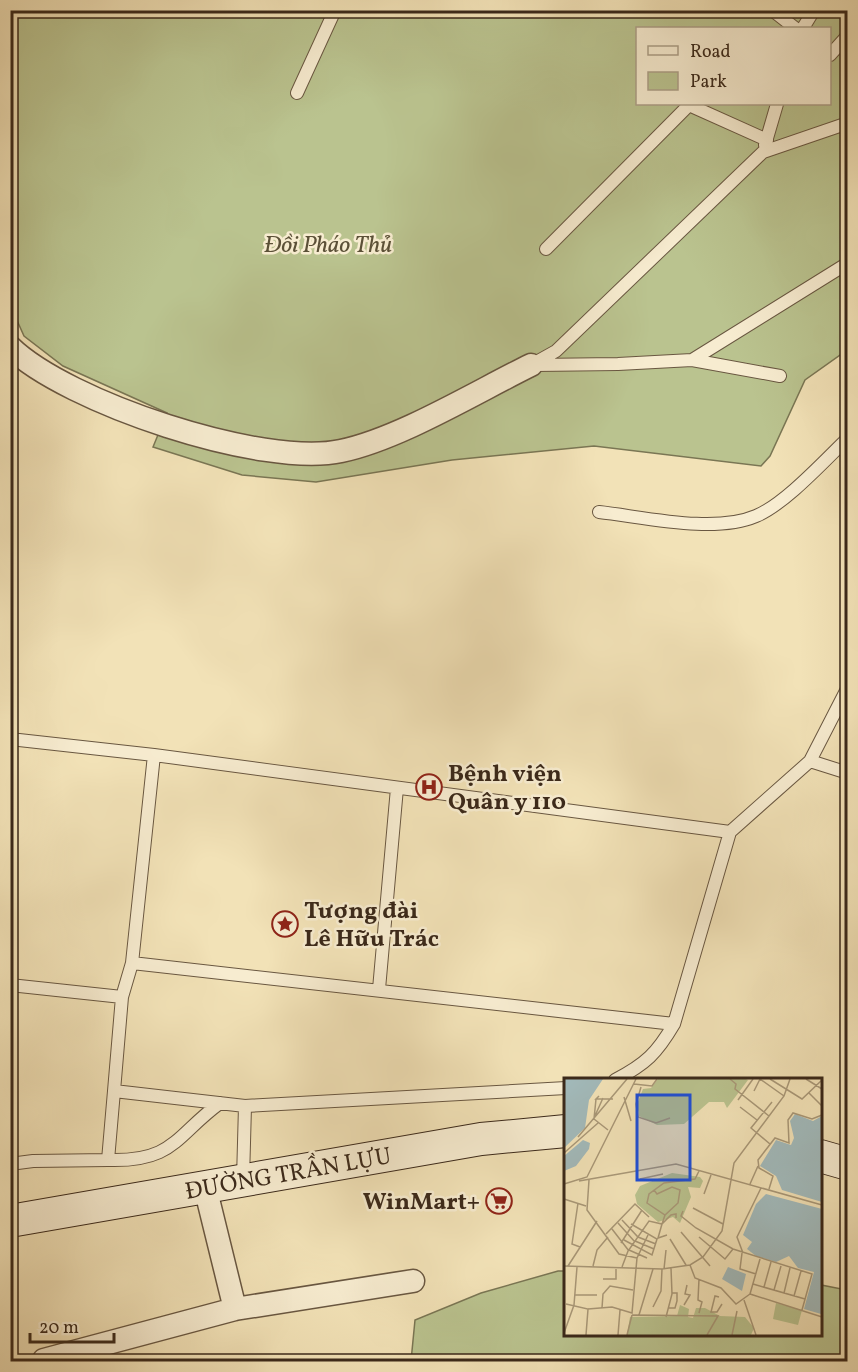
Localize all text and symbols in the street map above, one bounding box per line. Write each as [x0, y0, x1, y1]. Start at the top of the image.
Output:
legend [636, 27, 831, 105]
text: Road [690, 40, 731, 65]
text: Park [690, 70, 727, 95]
park label: Đồi Pháo Thủ [264, 229, 392, 263]
place label: Bệnh viện Quân y 110 [448, 758, 566, 820]
hospital icon: Bệnh viện Quân y 110 [414, 772, 444, 802]
place label: Tượng đài Lê Hữu Trác [304, 895, 439, 957]
place icon: Tượng đài Lê Hữu Trác [270, 909, 300, 939]
inset map [564, 1078, 822, 1336]
street label: ĐƯỜNG TRẦN LỰU [182, 1139, 394, 1210]
place label: WinMart+ [363, 1186, 480, 1220]
supermarket icon: WinMart+ [484, 1186, 514, 1216]
scale bar [30, 1306, 114, 1344]
text: 20 m [39, 1316, 79, 1341]

